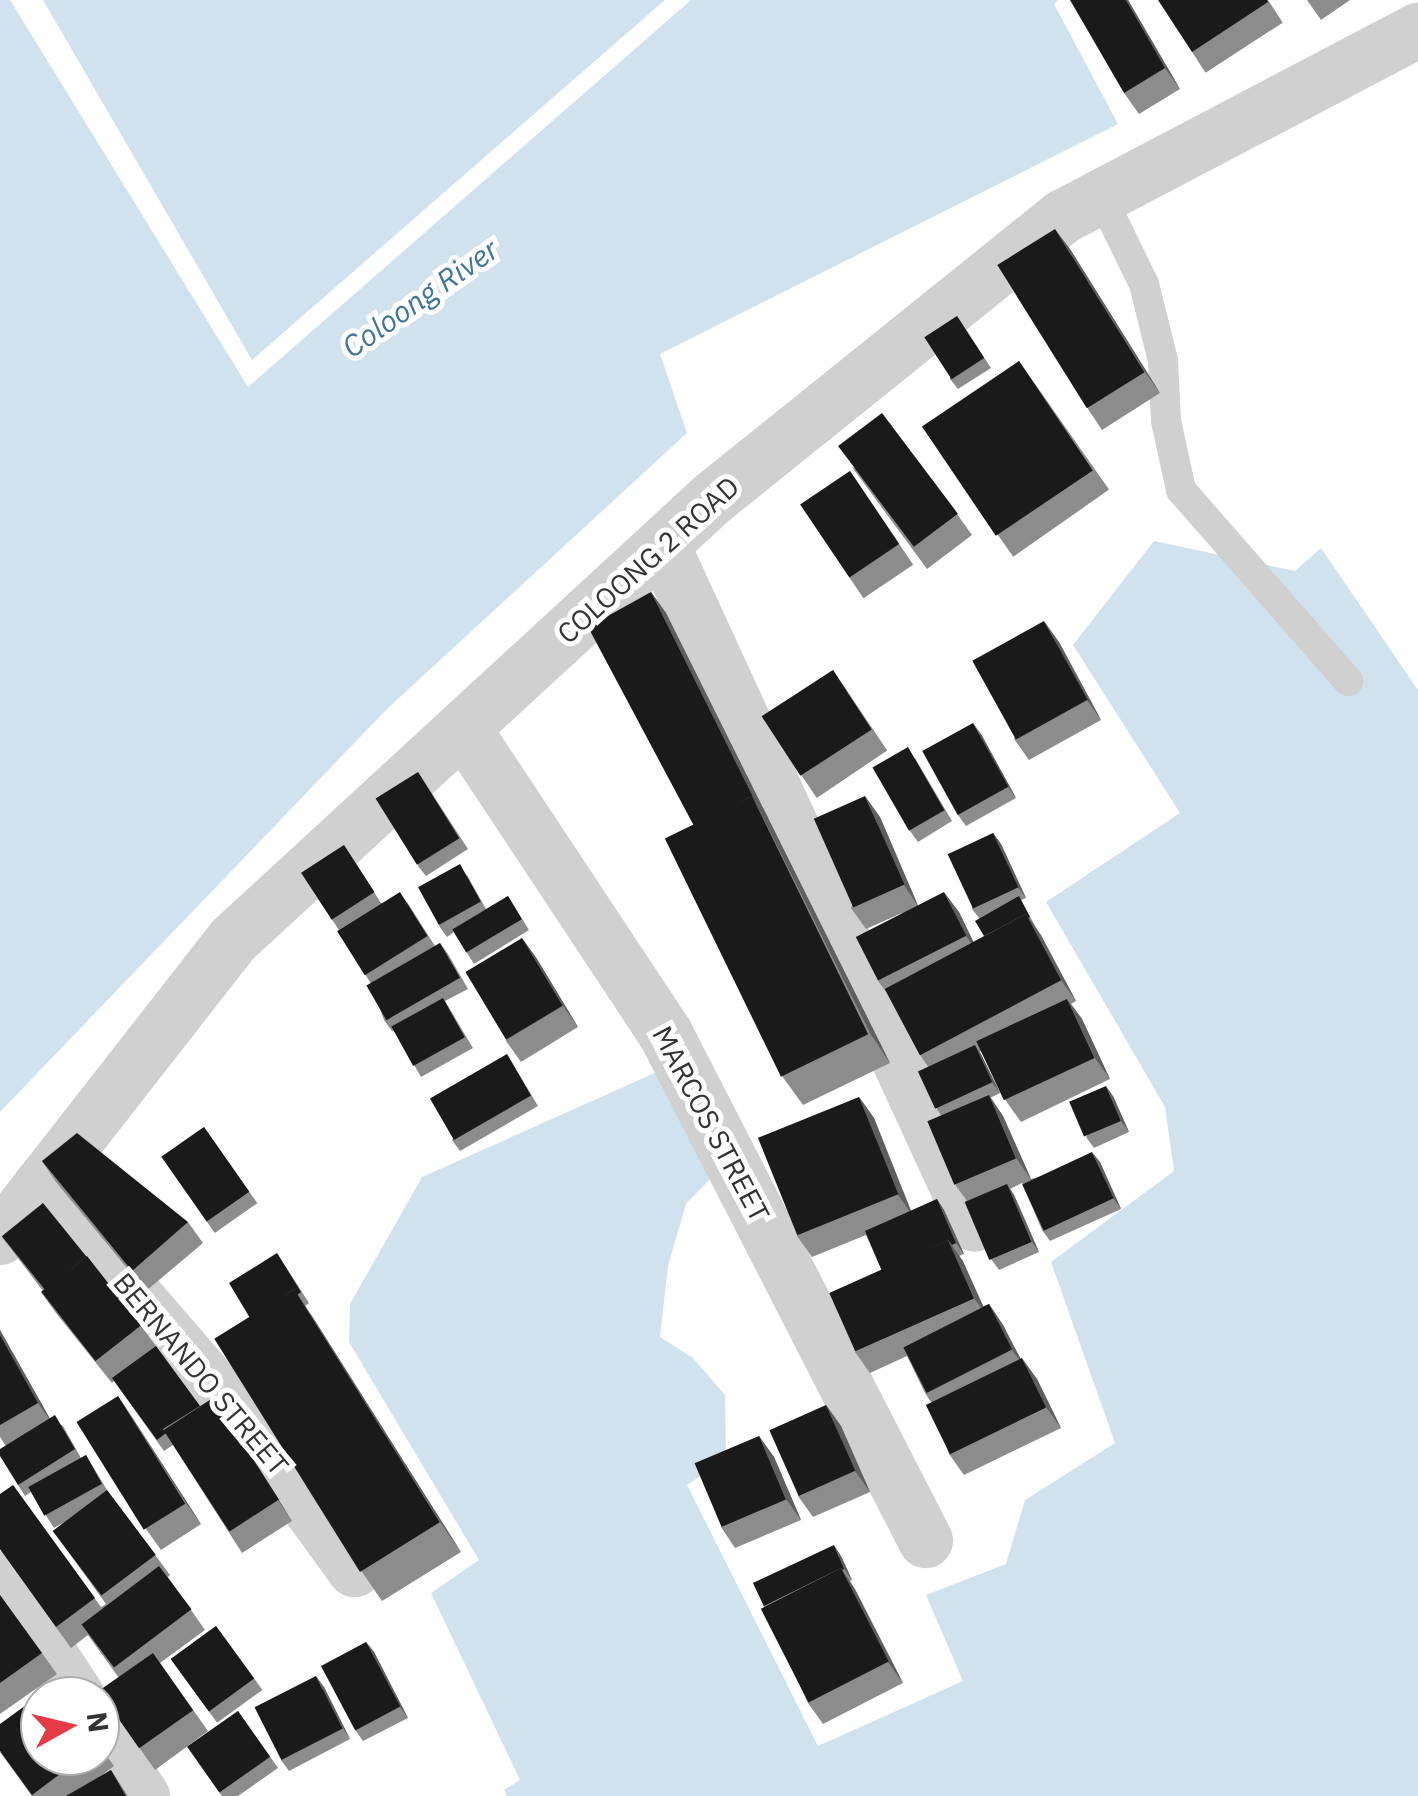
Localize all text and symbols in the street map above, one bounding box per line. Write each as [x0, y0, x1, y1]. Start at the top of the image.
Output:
water label: Coloong River [335, 231, 505, 365]
street label: COLOONG 2 ROAD [550, 470, 746, 650]
street label: MARCOS STREET [645, 1021, 777, 1227]
street label: BERNANDO STREET [107, 1266, 295, 1482]
north arrow [20, 1676, 120, 1776]
text: N [78, 1709, 118, 1735]

